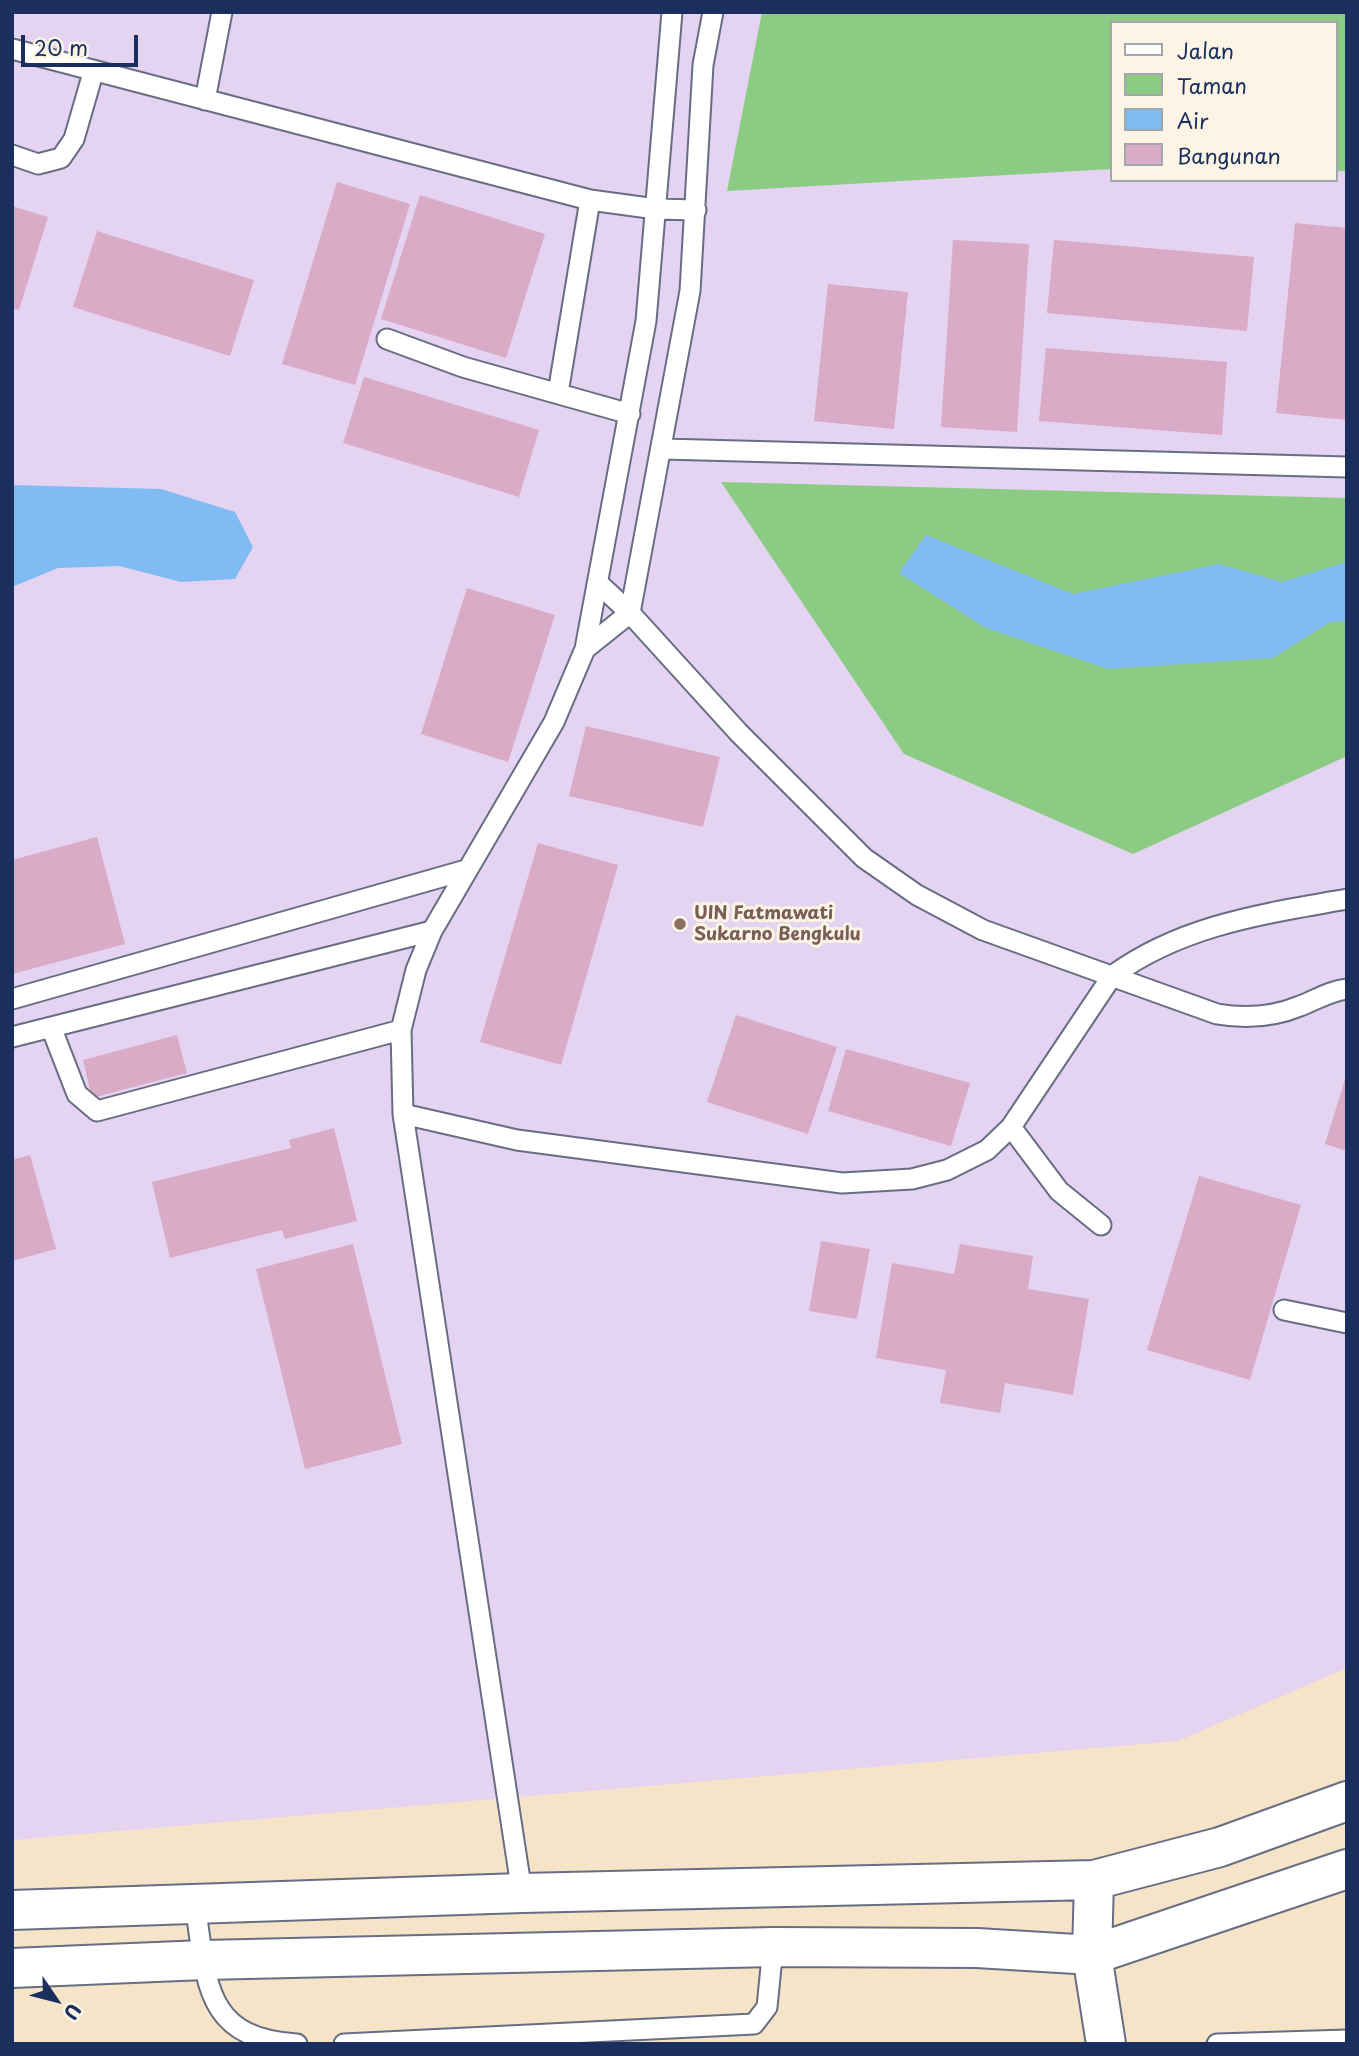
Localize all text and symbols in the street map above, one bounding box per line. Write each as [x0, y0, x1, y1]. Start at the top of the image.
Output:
scale bar [24, 21, 142, 65]
legend [1110, 21, 1338, 182]
text: 20 m [34, 31, 88, 63]
text: Jalan [1177, 34, 1234, 66]
text: Taman [1177, 69, 1247, 101]
text: Air [1177, 104, 1208, 136]
text: Bangunan [1177, 139, 1281, 171]
place label: UIN Fatmawati Sukarno Bengkulu [694, 903, 861, 946]
marker: UIN Fatmawati Sukarno Bengkulu [672, 916, 688, 932]
north arrow [21, 1965, 91, 2035]
text: U [58, 1998, 89, 2026]

